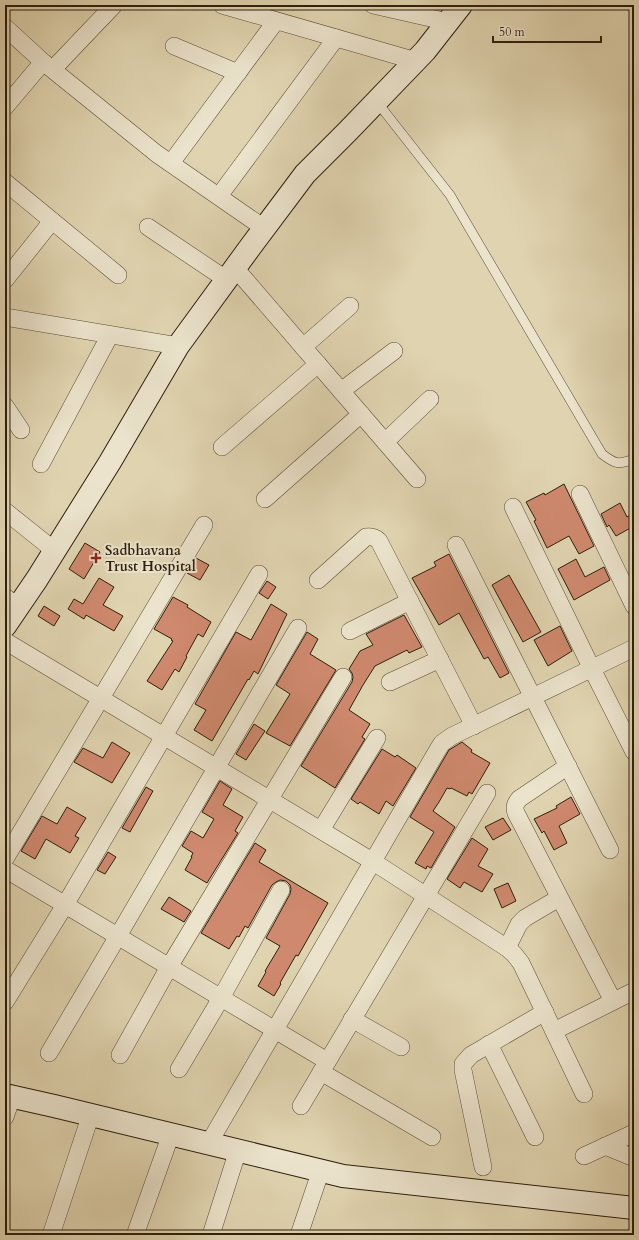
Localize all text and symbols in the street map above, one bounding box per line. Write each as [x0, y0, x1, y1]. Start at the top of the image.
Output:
scale bar [493, 18, 601, 44]
text: 50 m [499, 24, 526, 40]
place label: Sadbhavana Trust Hospital [105, 541, 196, 576]
marker: Sadbhavana Trust Hospital [90, 552, 102, 564]

